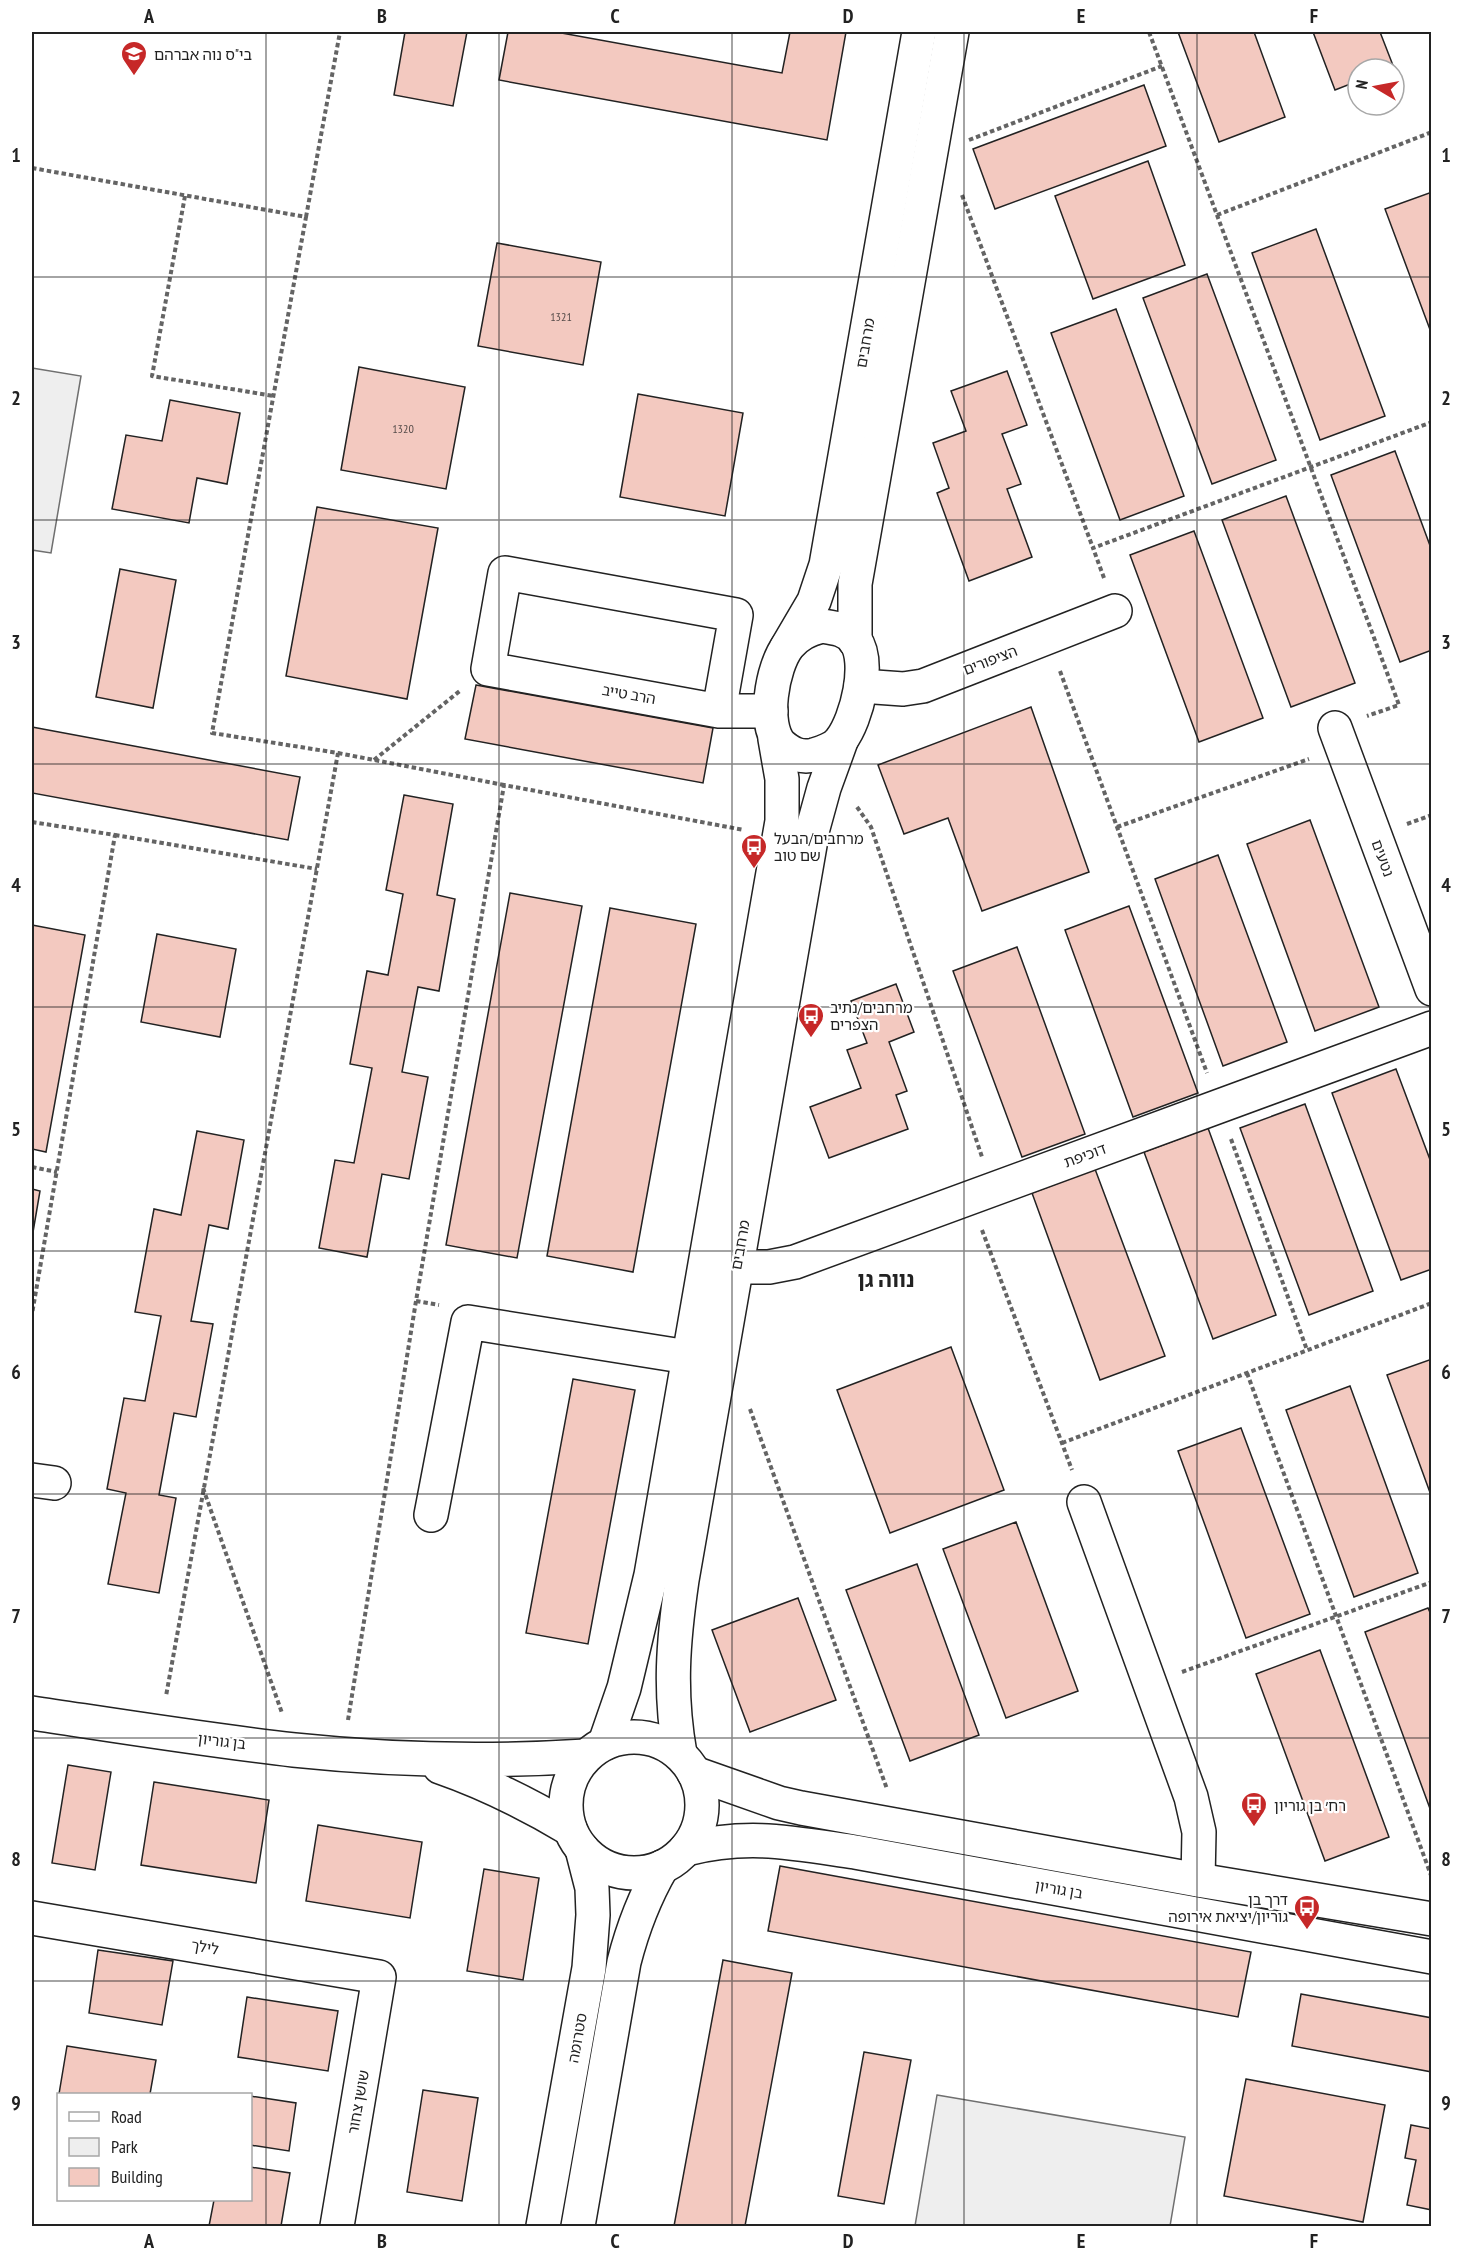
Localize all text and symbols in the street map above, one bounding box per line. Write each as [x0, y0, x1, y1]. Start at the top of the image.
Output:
text: A [143, 3, 155, 29]
text: B [377, 3, 387, 29]
text: C [610, 3, 620, 29]
text: D [843, 3, 854, 29]
text: E [1077, 3, 1085, 29]
text: F [1310, 3, 1318, 29]
school or university icon: בי"ס נוה אברהם [119, 39, 149, 77]
place label: בי"ס נוה אברהם [154, 45, 253, 64]
north arrow [1346, 57, 1406, 117]
text: N [1351, 78, 1372, 90]
text: 1 [11, 142, 21, 168]
text: 1 [1441, 142, 1451, 168]
house number: 1321 [550, 309, 572, 324]
street label: מרחבים [851, 316, 879, 370]
text: 2 [11, 385, 21, 411]
text: 2 [1441, 385, 1451, 411]
house number: 1320 [392, 421, 414, 436]
text: 3 [11, 629, 21, 655]
text: 3 [1441, 629, 1451, 655]
street label: הציפורים [960, 641, 1020, 679]
street label: הרב טייב [601, 680, 657, 708]
place label: מרחבים/הבעל שם טוב [774, 829, 864, 865]
bus stop icon: מרחבים/הבעל שם טוב [739, 832, 769, 870]
street label: נטעים [1368, 837, 1398, 879]
text: 4 [11, 872, 21, 898]
text: 4 [1441, 872, 1451, 898]
place label: מרחבים/נתיב הצפרים [830, 998, 913, 1034]
bus stop icon: מרחבים/נתיב הצפרים [796, 1001, 826, 1039]
text: 5 [11, 1116, 21, 1142]
text: 5 [1441, 1116, 1451, 1142]
street label: דוכיפת [1061, 1139, 1109, 1171]
street label: מרחבים [726, 1218, 754, 1272]
district label: נווה גן [858, 1266, 914, 1293]
text: 6 [11, 1359, 21, 1385]
text: 6 [1441, 1359, 1451, 1385]
text: 7 [11, 1603, 21, 1629]
text: 7 [1441, 1603, 1451, 1629]
street label: בן גוריון [197, 1729, 248, 1753]
bus stop icon: רח׳ בן גוריון [1239, 1790, 1269, 1828]
place label: רח׳ בן גוריון [1274, 1796, 1346, 1815]
text: 8 [11, 1846, 21, 1872]
text: 8 [1441, 1846, 1451, 1872]
street label: בן גוריון [1034, 1875, 1085, 1903]
place label: דרך בן גוריון/יציאת אירופה [1168, 1890, 1288, 1926]
bus stop icon: דרך בן גוריון/יציאת אירופה [1292, 1893, 1322, 1931]
street label: לילך [190, 1935, 221, 1959]
street label: סטרומה [563, 2011, 591, 2065]
street label: שושן צחור [343, 2068, 373, 2136]
text: 9 [11, 2090, 21, 2116]
text: 9 [1441, 2090, 1451, 2116]
legend [57, 2093, 252, 2201]
text: Road [111, 2105, 142, 2128]
text: Park [111, 2135, 138, 2158]
text: Building [111, 2165, 163, 2188]
text: A [143, 2228, 155, 2254]
text: B [377, 2228, 387, 2254]
text: C [610, 2228, 620, 2254]
text: D [843, 2228, 854, 2254]
text: E [1077, 2228, 1085, 2254]
text: F [1310, 2228, 1318, 2254]

